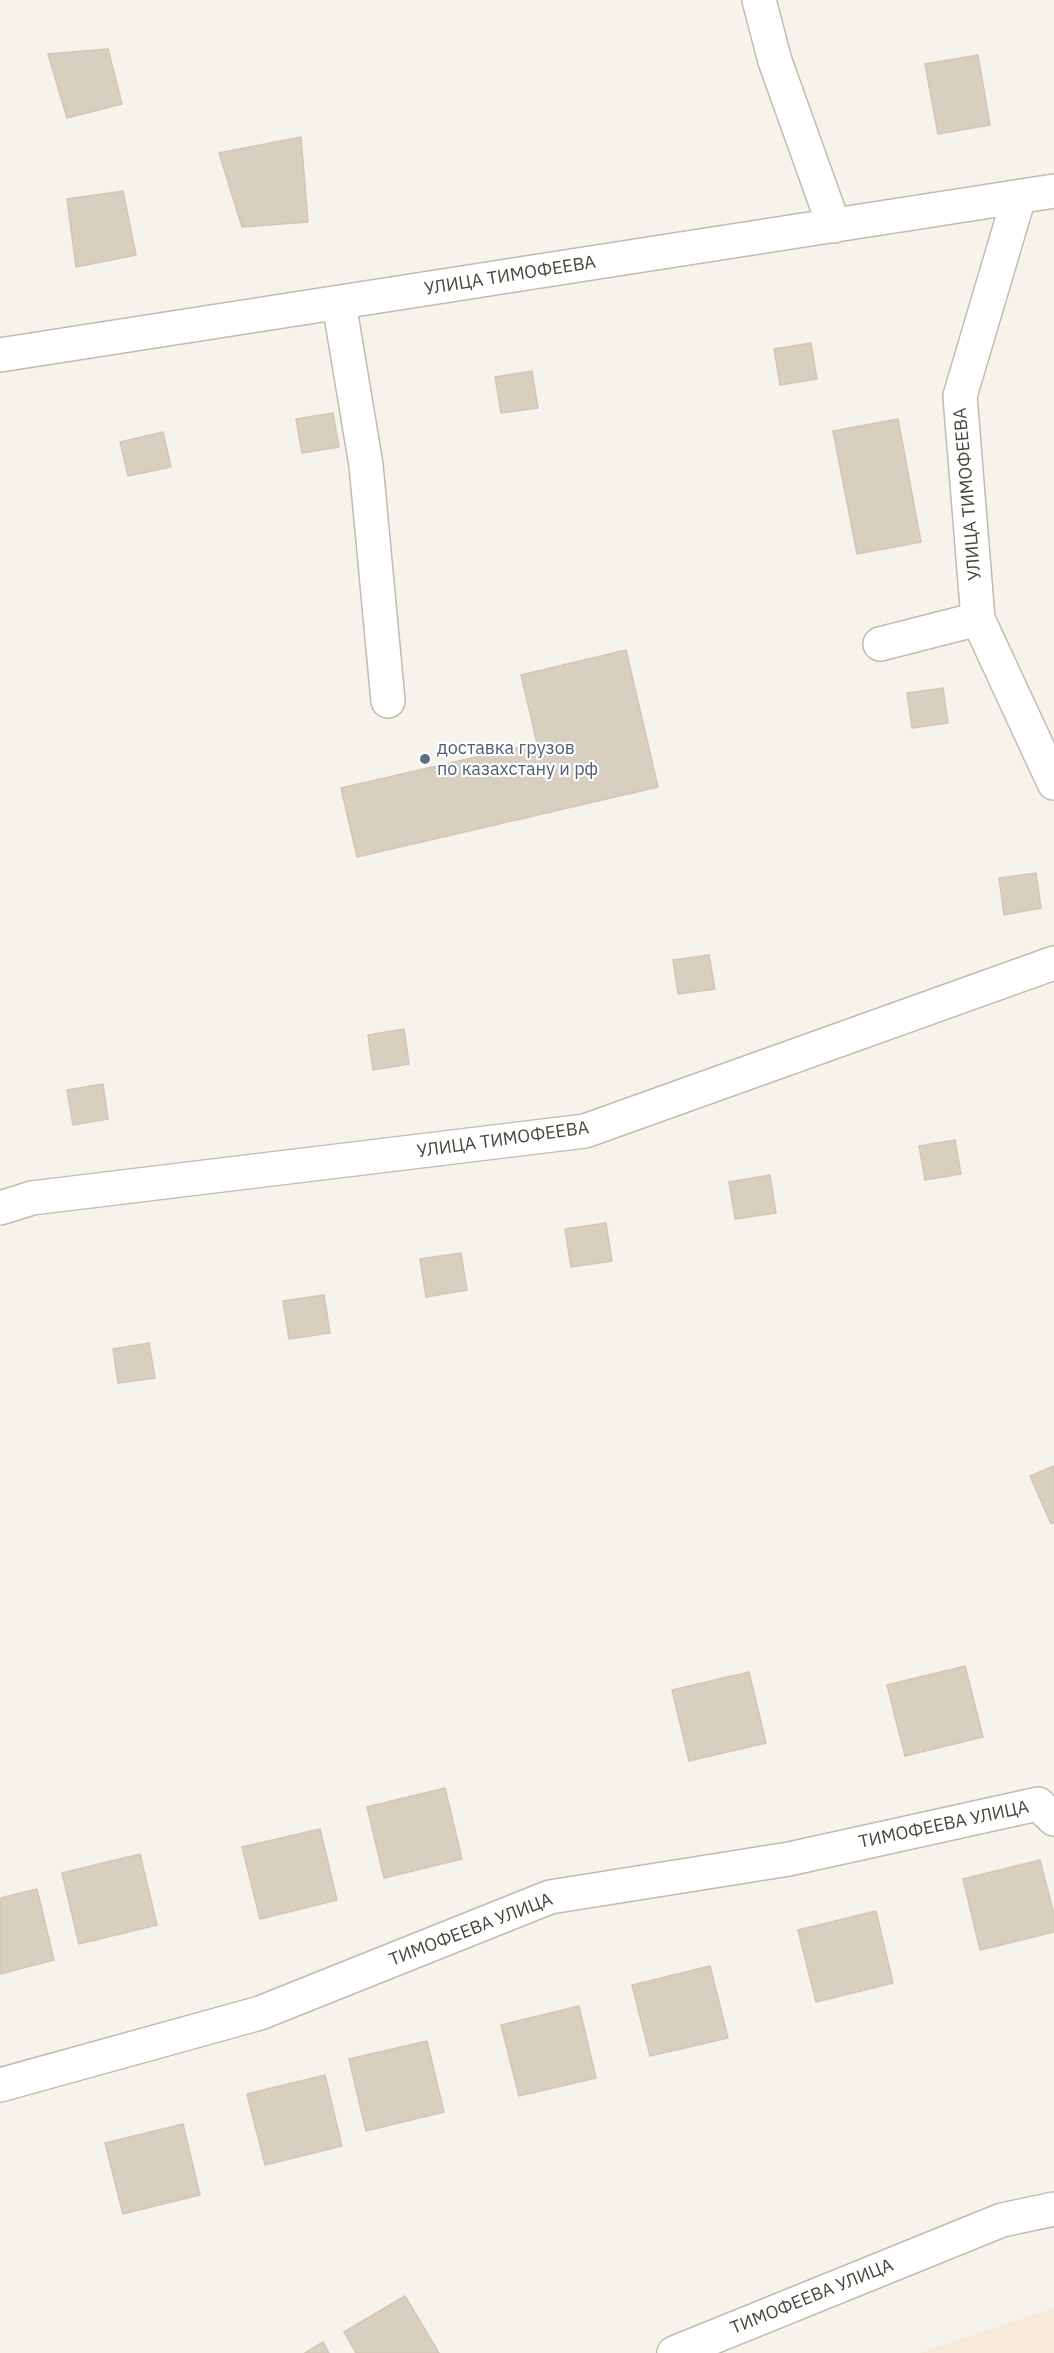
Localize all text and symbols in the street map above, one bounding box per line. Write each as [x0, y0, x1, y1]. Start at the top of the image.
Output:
street label: УЛИЦА ТИМОФЕЕВА [423, 252, 597, 300]
street label: УЛИЦА ТИМОФЕЕВА [950, 407, 986, 581]
place label: доставка грузов по казахстану и рф [437, 738, 598, 780]
marker: доставка грузов по казахстану и рф [418, 752, 432, 766]
street label: УЛИЦА ТИМОФЕЕВА [416, 1117, 590, 1163]
street label: ТИМОФЕЕВА УЛИЦА [857, 1796, 1031, 1854]
street label: ТИМОФЕЕВА УЛИЦА [386, 1889, 556, 1971]
street label: ТИМОФЕЕВА УЛИЦА [728, 2254, 896, 2340]

